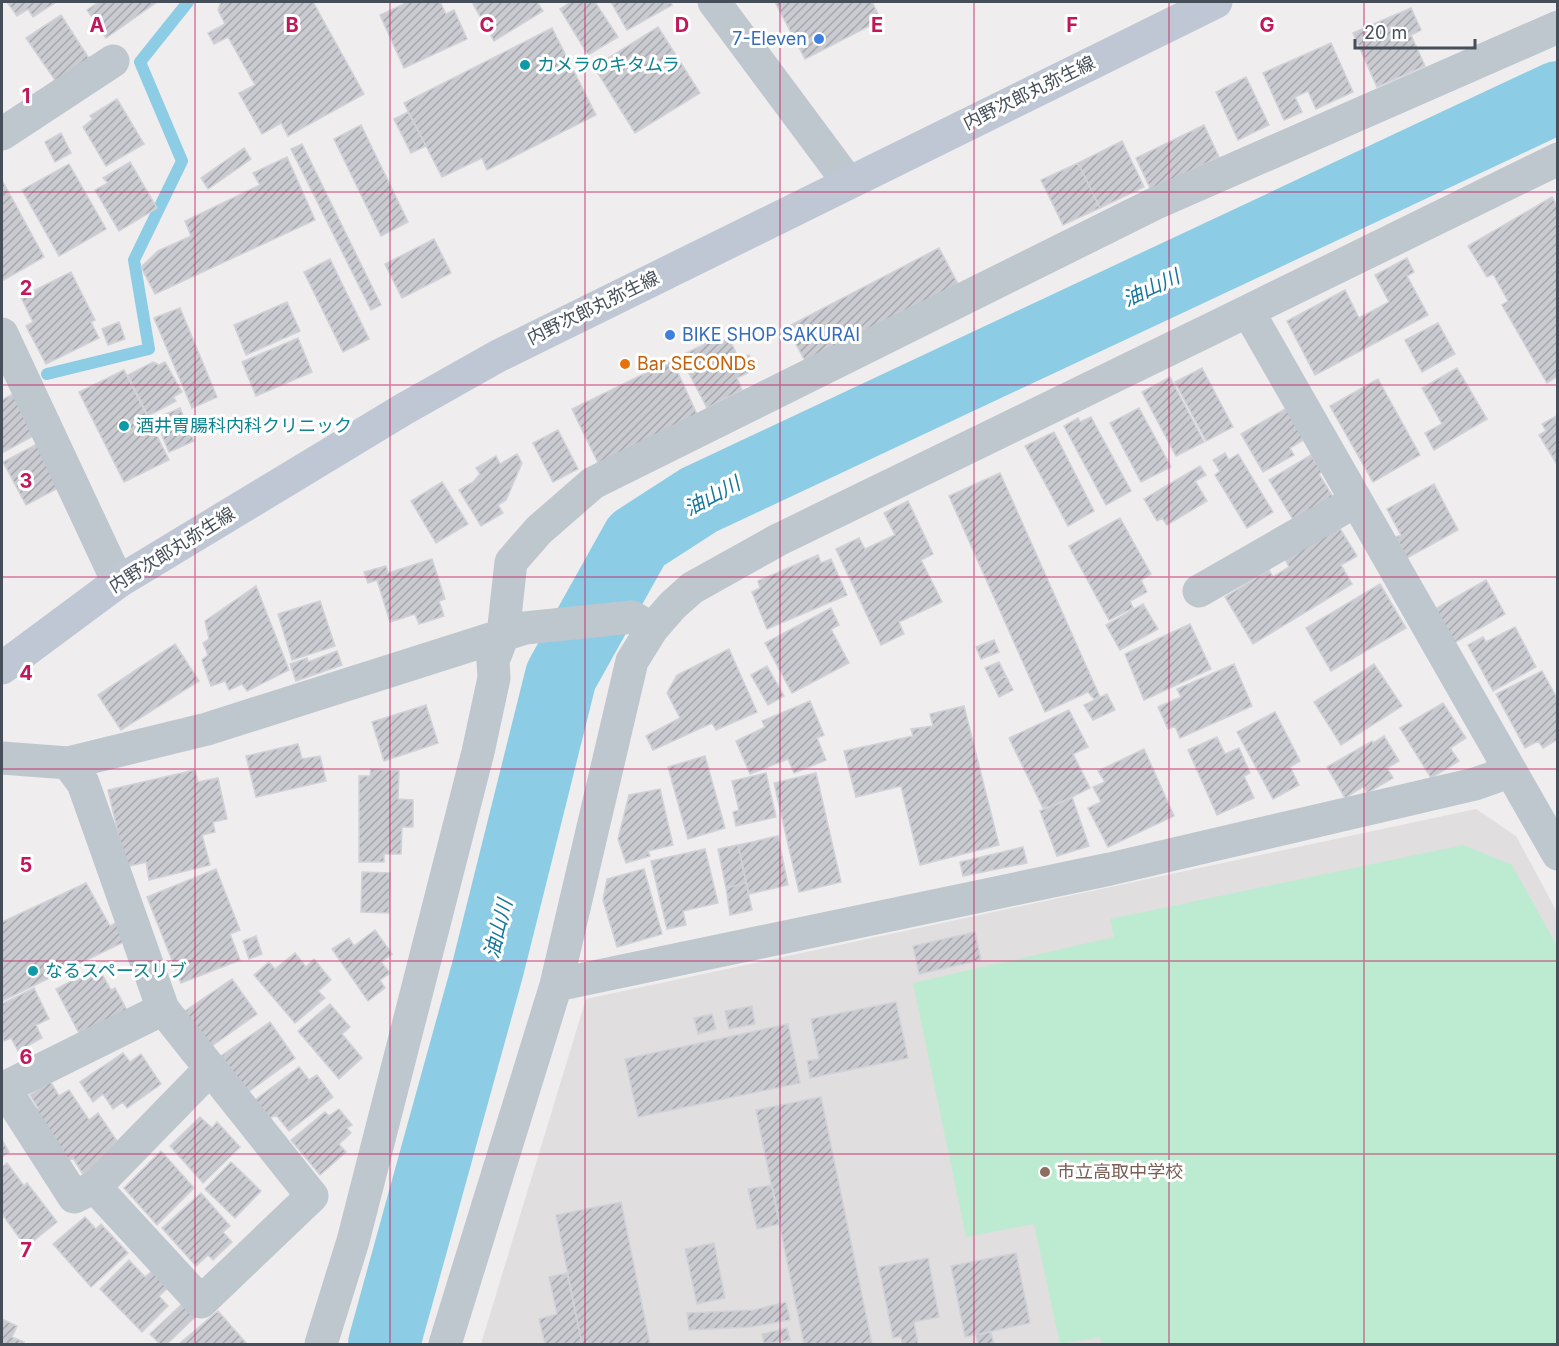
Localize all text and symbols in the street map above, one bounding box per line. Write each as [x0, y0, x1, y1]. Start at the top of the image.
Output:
scale bar [1355, 12, 1475, 50]
text: A [90, 13, 105, 37]
text: B [285, 13, 299, 37]
text: C [480, 13, 494, 37]
text: D [675, 13, 689, 37]
text: E [871, 13, 883, 37]
text: F [1066, 13, 1078, 37]
text: G [1259, 13, 1275, 37]
text: 20 m [1364, 22, 1407, 43]
place label: 7-Eleven [732, 28, 807, 49]
marker: 7-Eleven [812, 32, 826, 46]
street label: 内野次郎丸弥生線 [959, 52, 1098, 134]
place label: カメラのキタムラ [537, 54, 680, 75]
marker: カメラのキタムラ [518, 58, 532, 72]
text: 1 [22, 84, 30, 108]
water label: 油山川 [1119, 264, 1185, 312]
street label: 内野次郎丸弥生線 [523, 267, 662, 349]
text: 2 [20, 276, 32, 300]
place label: BIKE SHOP SAKURAI [682, 324, 860, 345]
marker: BIKE SHOP SAKURAI [663, 328, 677, 342]
place label: Bar SECONDs [637, 353, 756, 374]
marker: Bar SECONDs [618, 357, 632, 371]
place label: 酒井胃腸科内科クリニック [136, 415, 352, 436]
marker: 酒井胃腸科内科クリニック [117, 419, 131, 433]
text: 3 [20, 469, 32, 493]
water label: 油山川 [680, 470, 746, 521]
street label: 内野次郎丸弥生線 [105, 503, 238, 597]
text: 4 [19, 661, 33, 685]
text: 5 [20, 853, 32, 877]
water label: 油山川 [479, 895, 517, 961]
place label: なるスペースリブ [45, 960, 187, 981]
marker: なるスペースリブ [26, 964, 40, 978]
text: 6 [20, 1045, 33, 1069]
place label: 市立高取中学校 [1057, 1161, 1183, 1182]
marker: 市立高取中学校 [1038, 1165, 1052, 1179]
text: 7 [20, 1238, 32, 1262]

